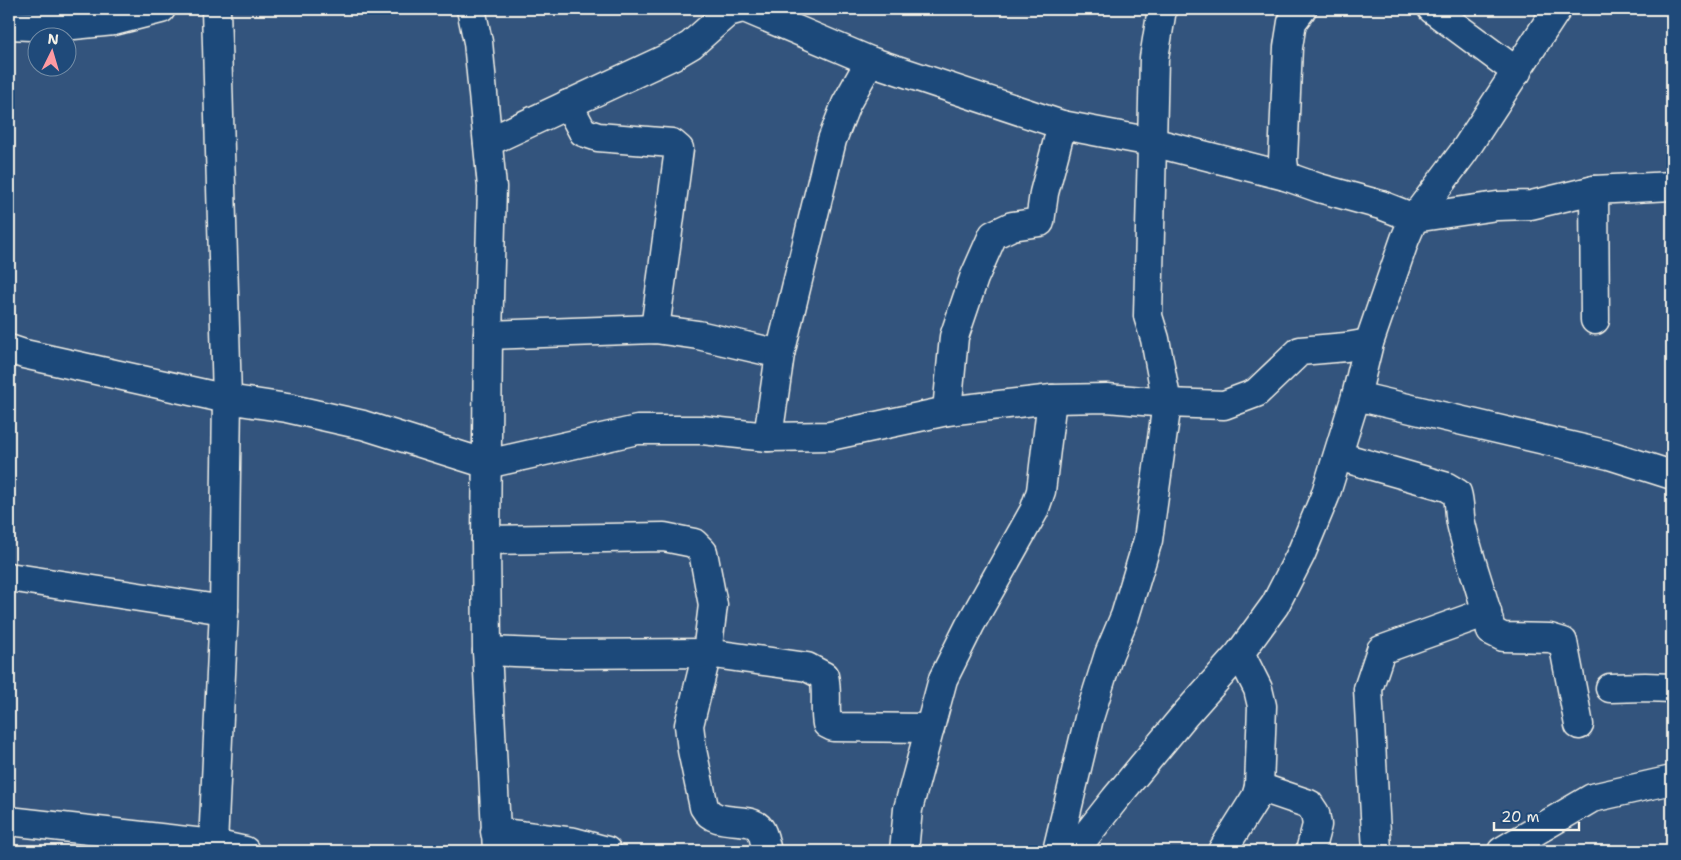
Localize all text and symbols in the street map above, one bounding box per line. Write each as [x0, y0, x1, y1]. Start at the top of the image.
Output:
north arrow [28, 28, 78, 78]
text: N [47, 30, 59, 48]
scale bar [1494, 800, 1578, 832]
text: 20 m [1501, 807, 1540, 827]

